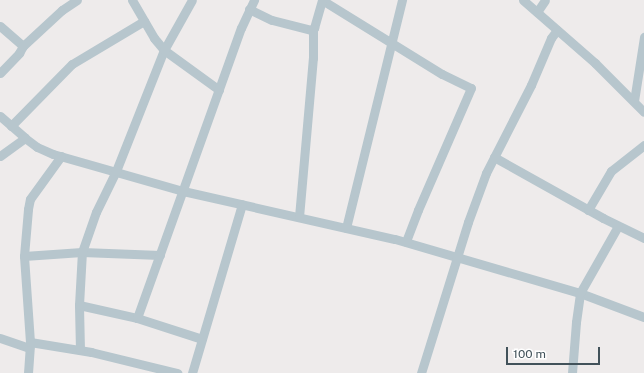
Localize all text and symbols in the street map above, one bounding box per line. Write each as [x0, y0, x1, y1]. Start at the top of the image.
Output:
scale bar [508, 339, 602, 365]
text: 100 m [513, 347, 546, 361]

